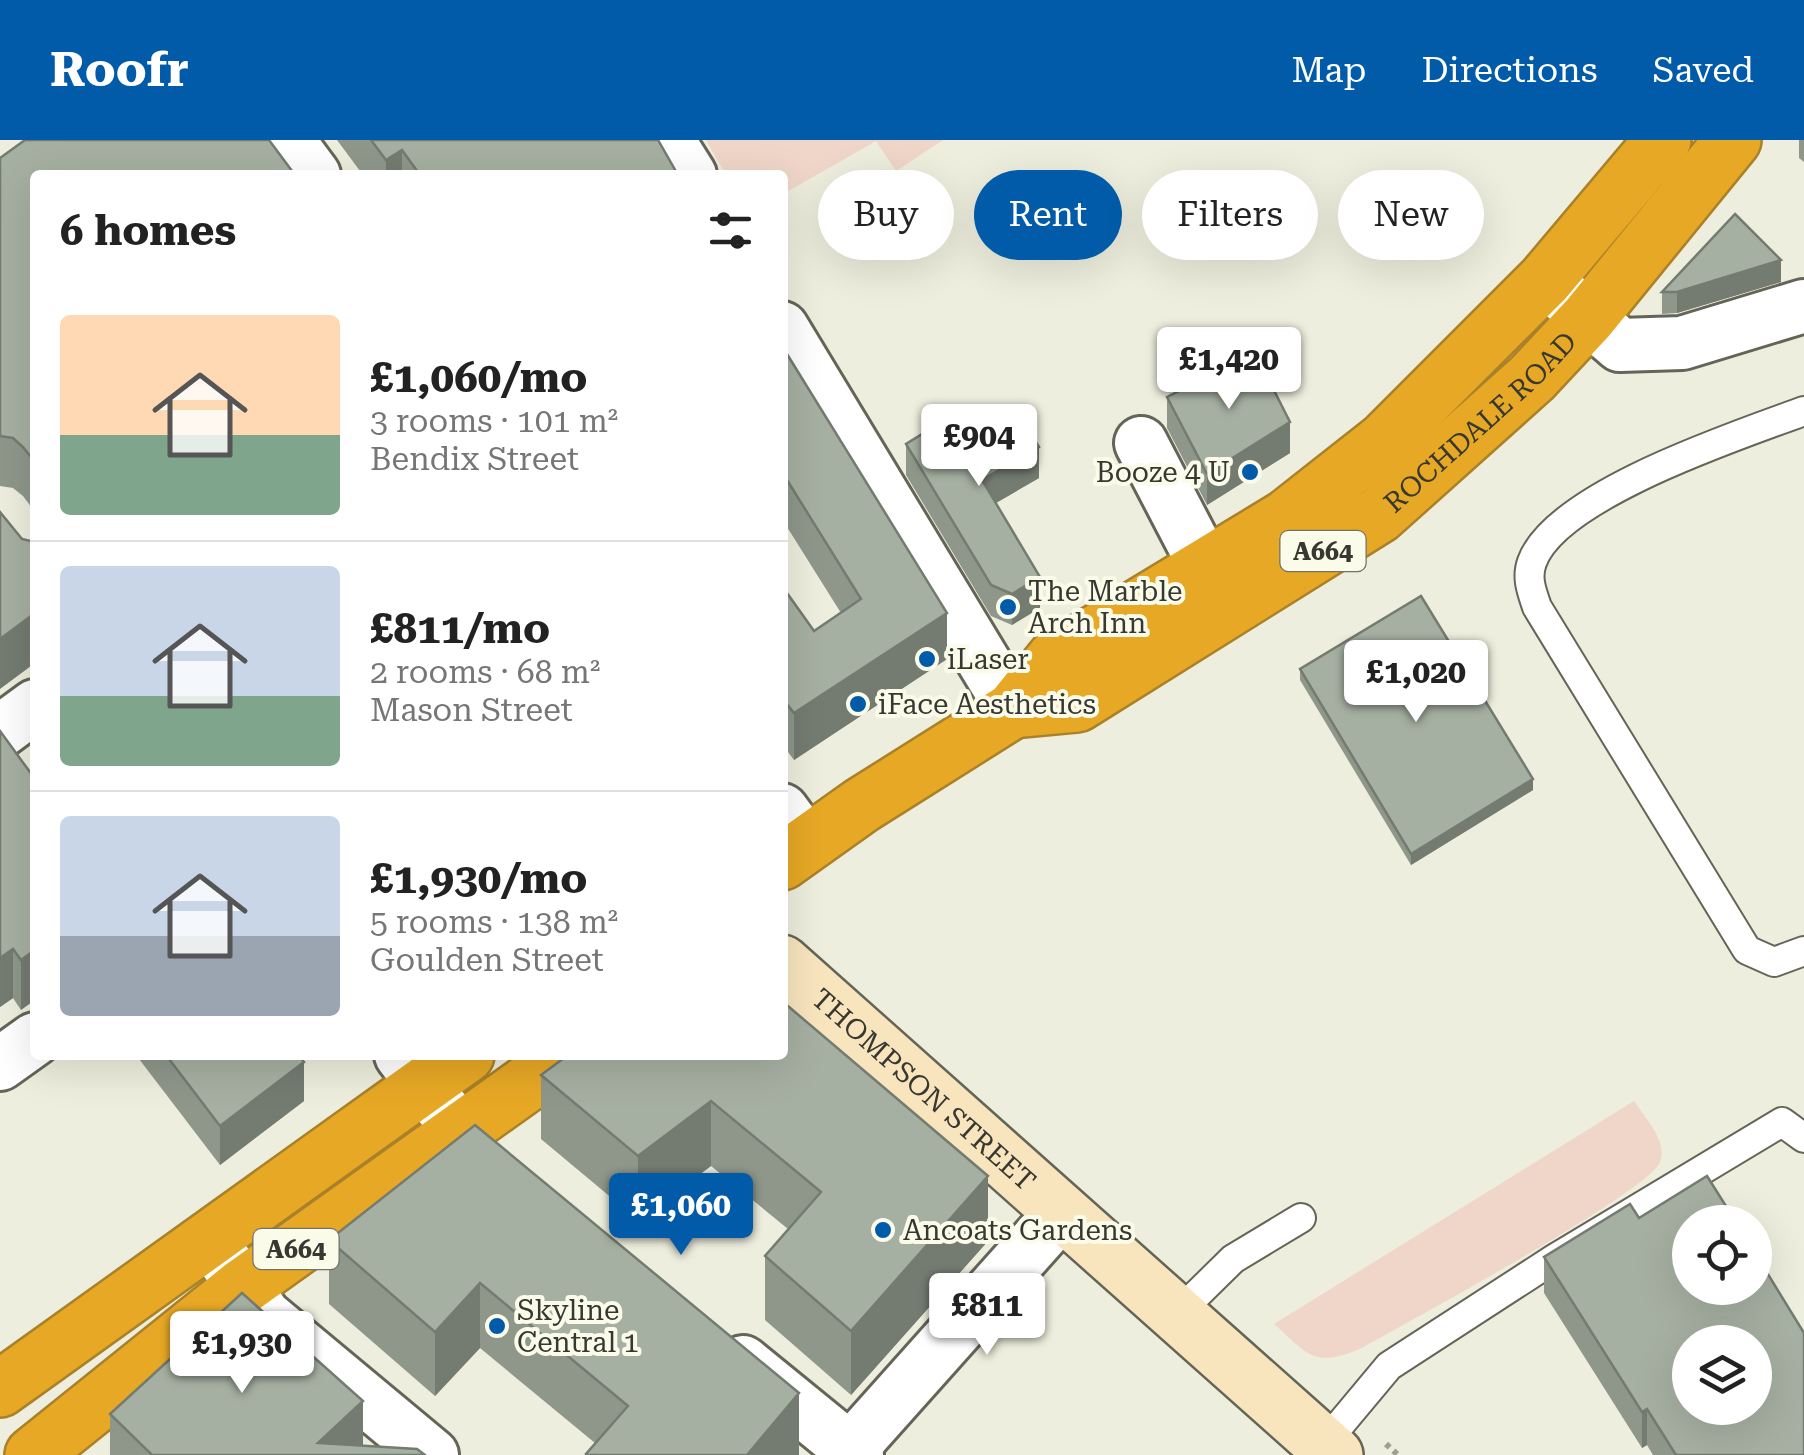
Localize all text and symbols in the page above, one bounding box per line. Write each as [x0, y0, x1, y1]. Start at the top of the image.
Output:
text: Roofr [50, 42, 189, 98]
text: Map [1292, 50, 1366, 91]
text: Directions [1421, 50, 1598, 91]
text: Saved [1653, 50, 1754, 91]
chip: Buy [818, 170, 954, 260]
chip: Rent [974, 170, 1122, 260]
chip: Filters [1142, 170, 1318, 260]
chip: New [1338, 170, 1484, 260]
icon: filters [703, 203, 758, 258]
text: 6 homes [60, 206, 236, 255]
street label: ROCHDALE ROAD [1378, 325, 1583, 519]
pin: £1,420 [1148, 327, 1310, 412]
text: £1,420 [1179, 340, 1279, 378]
text: £1,060/mo [370, 353, 587, 402]
icon: home [140, 355, 260, 475]
text: 3 rooms · 101 m² [370, 402, 618, 440]
pin: £904 [920, 404, 1038, 489]
text: £904 [943, 417, 1015, 455]
text: Bendix Street [370, 440, 579, 478]
place label: Booze 4 U [1096, 456, 1230, 489]
marker: Booze 4 U [1239, 461, 1261, 483]
road number: A664 [1280, 531, 1366, 571]
place label: The Marble Arch Inn [1028, 575, 1182, 640]
marker: The Marble Arch Inn [997, 596, 1019, 618]
text: £811/mo [370, 604, 550, 653]
icon: home [140, 606, 260, 726]
pin: £1,020 [1335, 640, 1497, 725]
place label: iLaser [947, 643, 1029, 676]
marker: iLaser [916, 648, 938, 670]
text: 2 rooms · 68 m² [370, 653, 600, 691]
text: £1,020 [1366, 653, 1466, 691]
place label: iFace Aesthetics [878, 688, 1096, 721]
text: Mason Street [370, 691, 573, 729]
marker: iFace Aesthetics [847, 693, 869, 715]
text: £1,930/mo [370, 854, 587, 903]
icon: home [140, 856, 260, 976]
text: 5 rooms · 138 m² [370, 903, 618, 941]
text: Goulden Street [370, 941, 604, 979]
street label: THOMPSON STREET [805, 982, 1042, 1198]
pin: £1,060 [600, 1173, 762, 1258]
text: £1,060 [631, 1186, 731, 1224]
map controls [1672, 1205, 1772, 1425]
button: locate [1672, 1205, 1772, 1305]
place label: Ancoats Gardens [903, 1214, 1132, 1247]
marker: Ancoats Gardens [872, 1219, 894, 1241]
road number: A664 [254, 1229, 338, 1269]
pin: £811 [928, 1273, 1046, 1358]
text: £811 [951, 1286, 1023, 1324]
place label: Skyline Central 1 [517, 1294, 639, 1359]
pin: £1,930 [161, 1311, 323, 1396]
marker: Skyline Central 1 [486, 1315, 508, 1337]
text: £1,930 [192, 1324, 292, 1362]
button: layers [1672, 1325, 1772, 1425]

